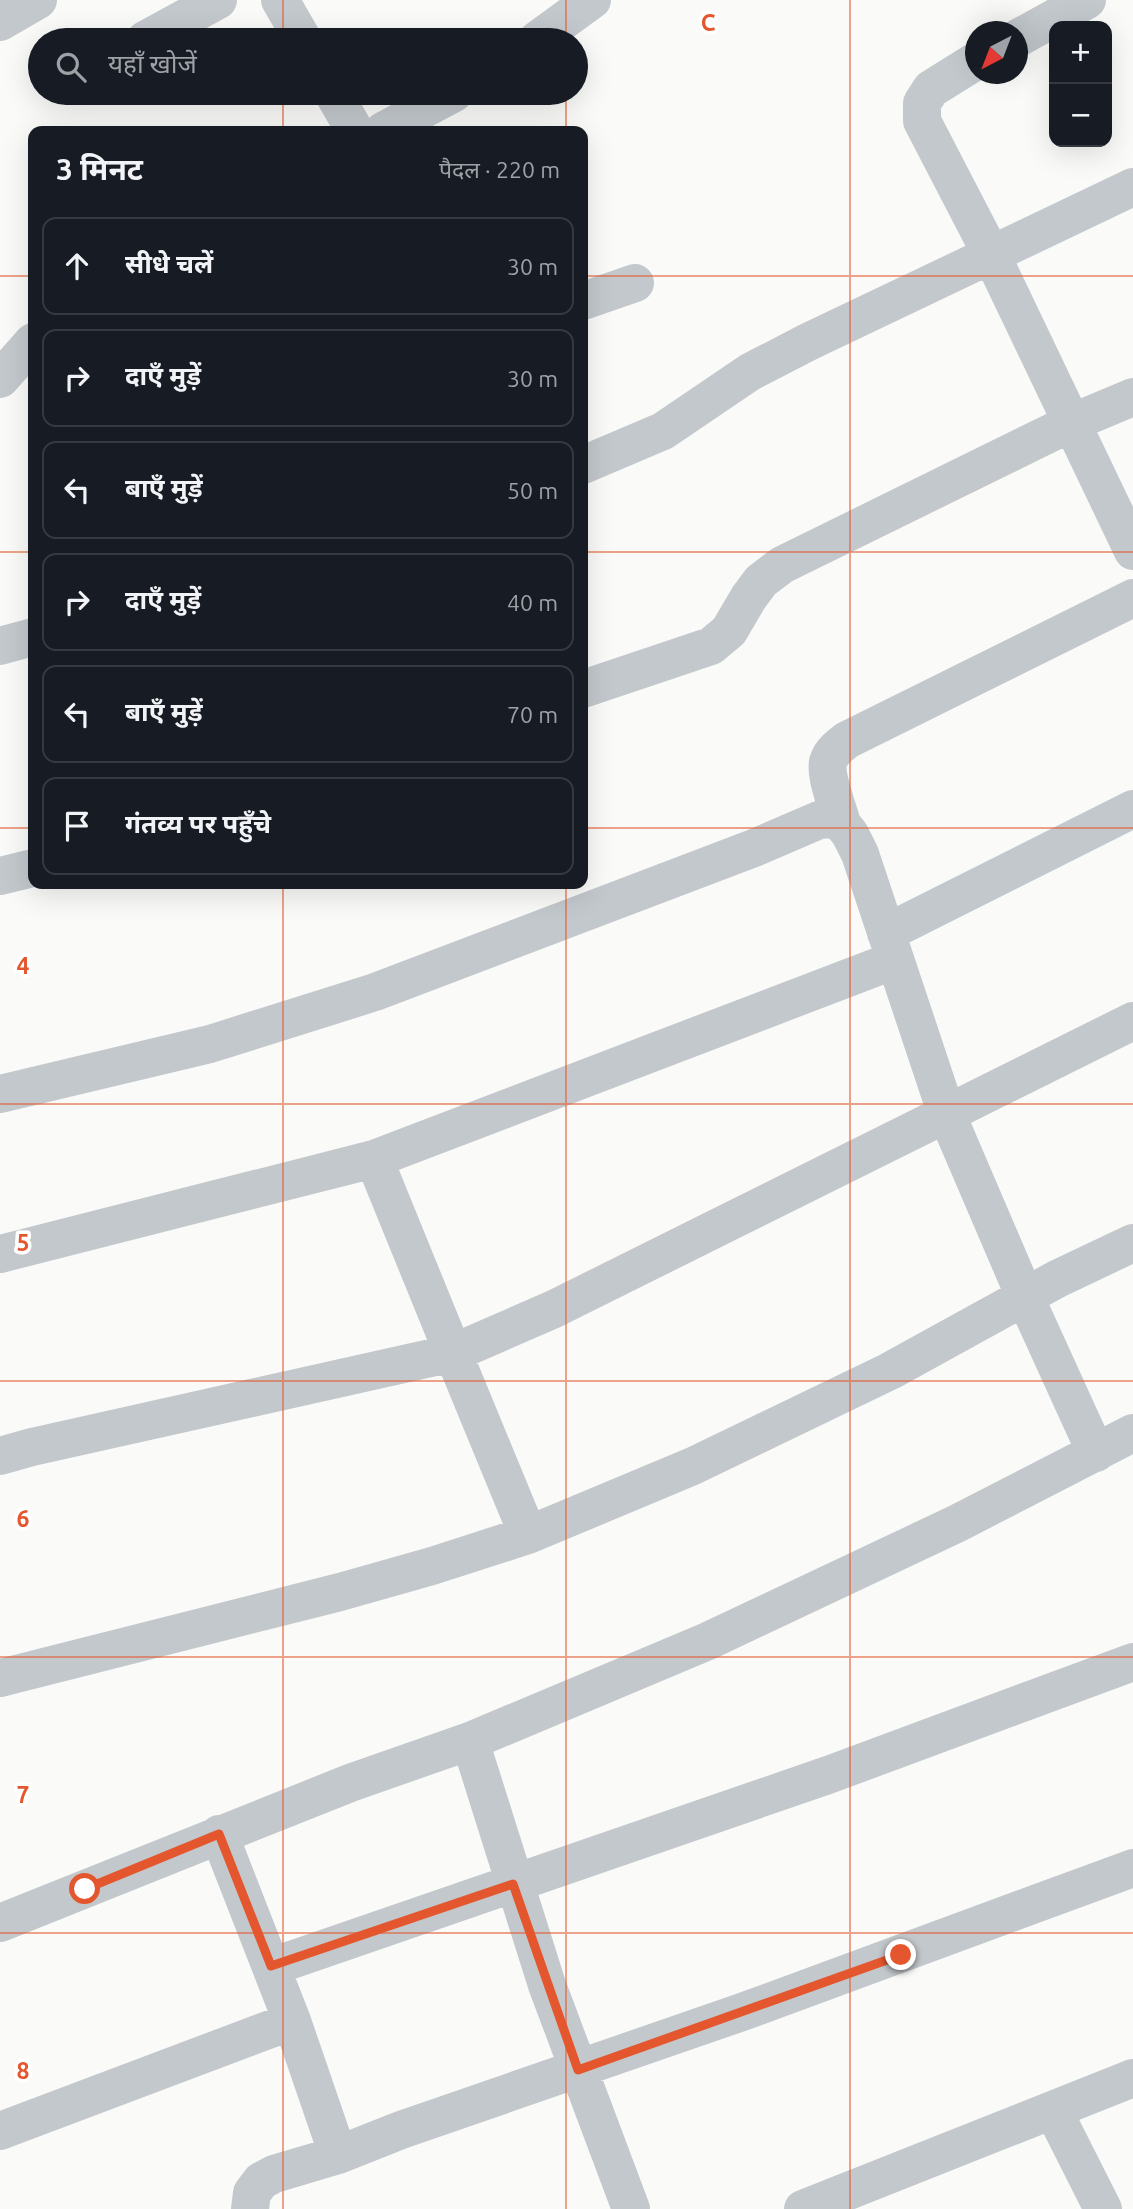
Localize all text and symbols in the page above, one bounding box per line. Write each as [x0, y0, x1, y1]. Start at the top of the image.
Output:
text: C [701, 10, 716, 35]
north arrow [965, 21, 1028, 84]
map controls [1049, 21, 1112, 147]
button: + [1049, 21, 1112, 84]
search box [28, 28, 588, 105]
icon: search [52, 48, 90, 86]
text: यहाँ खोजें [108, 49, 197, 78]
button: − [1049, 84, 1112, 147]
text: 3 मिनट [56, 152, 143, 186]
text: पैदल · 220 m [439, 157, 560, 182]
icon: ahead [58, 247, 96, 285]
text: सीधे चलें [125, 249, 213, 278]
text: 30 m [507, 254, 558, 279]
icon: right [58, 359, 96, 397]
text: दाएँ मुड़ें [125, 361, 201, 390]
text: 30 m [507, 366, 558, 391]
icon: left [58, 471, 96, 509]
text: बाएँ मुड़ें [125, 473, 202, 502]
text: 50 m [507, 478, 558, 503]
icon: right [58, 583, 96, 621]
text: दाएँ मुड़ें [125, 585, 201, 614]
text: 40 m [507, 590, 558, 615]
icon: left [58, 695, 96, 733]
text: बाएँ मुड़ें [125, 697, 202, 726]
text: 70 m [507, 702, 558, 727]
icon: arrive [58, 807, 96, 845]
text: गंतव्य पर पहुँचे [125, 809, 271, 838]
text: 4 [17, 953, 30, 978]
text: 5 [17, 1230, 29, 1255]
text: 6 [17, 1506, 30, 1531]
text: 7 [17, 1782, 29, 1807]
route start [69, 1873, 100, 1904]
route end [885, 1939, 916, 1970]
text: 8 [17, 2058, 29, 2083]

